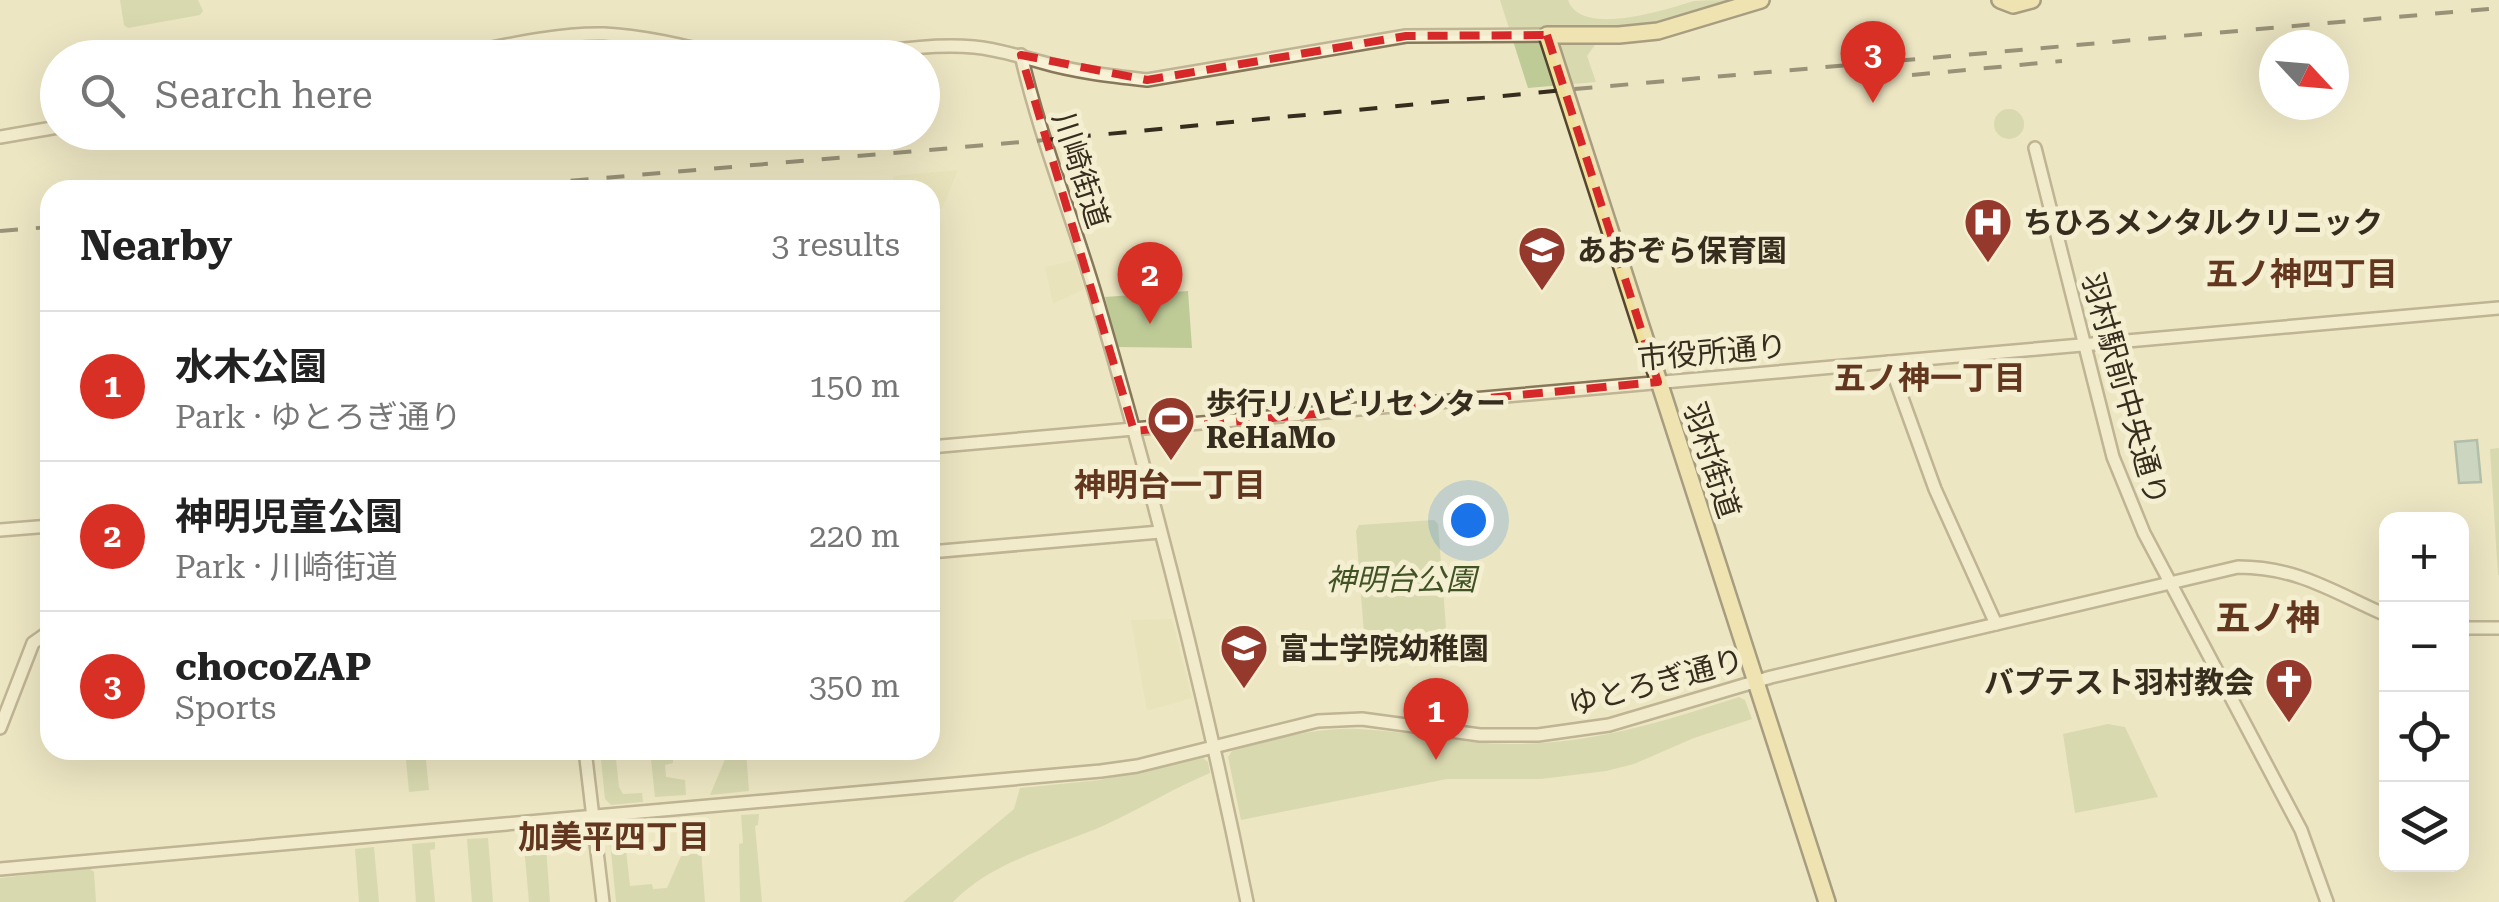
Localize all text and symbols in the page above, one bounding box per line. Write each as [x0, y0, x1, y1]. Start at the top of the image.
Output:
pin: 3 [1840, 21, 1906, 103]
north arrow [2259, 30, 2349, 120]
search box [40, 40, 940, 150]
icon: search [75, 68, 130, 123]
text: Search here [155, 73, 373, 117]
street label: 川崎街道 [1046, 108, 1116, 232]
hospital icon: ちひろメンタルクリニック [1962, 196, 2014, 264]
place label: ちひろメンタルクリニック [2023, 205, 2383, 240]
text: Nearby [80, 221, 232, 270]
school or university icon: あおぞら保育園 [1516, 224, 1568, 292]
text: 3 results [772, 226, 900, 264]
place label: あおぞら保育園 [1577, 233, 1787, 268]
pin: 2 [1118, 242, 1182, 324]
district label: 五ノ神四丁目 [2206, 255, 2398, 293]
street label: 羽村駅前中央通り [2075, 269, 2175, 509]
street label: 市役所通り [1636, 328, 1788, 376]
text: 水木公園 [175, 345, 327, 389]
district label: 五ノ神一丁目 [1834, 359, 2026, 397]
text: 1 [104, 367, 121, 405]
text: 150 m [809, 367, 900, 405]
place label: 歩行リハビリセンター ReHaMo [1206, 386, 1506, 455]
sports icon: 歩行リハビリセンター ReHaMo [1145, 394, 1197, 462]
text: Park · ゆとろぎ通り [175, 398, 462, 436]
street label: 羽村街道 [1677, 398, 1747, 522]
district label: 神明台一丁目 [1074, 466, 1266, 504]
text: 神明児童公園 [175, 495, 403, 539]
your location [1443, 495, 1494, 546]
map controls [2379, 512, 2469, 872]
button: + [2379, 512, 2469, 602]
text: 2 [104, 517, 121, 555]
text: 220 m [809, 517, 900, 555]
text: Park · 川崎街道 [175, 548, 398, 586]
park label: 神明台公園 [1326, 562, 1480, 597]
district label: 五ノ神 [2215, 598, 2321, 639]
button: − [2379, 602, 2469, 692]
school or university icon: 富士学院幼稚園 [1218, 622, 1270, 690]
place label: 富士学院幼稚園 [1279, 631, 1489, 666]
street label: ゆとろぎ通り [1565, 642, 1747, 722]
text: chocoZAP [175, 645, 371, 689]
church icon: バプテスト羽村教会 [2263, 656, 2315, 724]
place label: バプテスト羽村教会 [1984, 665, 2254, 700]
text: 3 [104, 667, 121, 705]
text: 350 m [809, 667, 900, 705]
pin: 1 [1404, 678, 1468, 760]
text: Sports [175, 689, 276, 727]
button: locate [2379, 692, 2469, 782]
button: layers [2379, 782, 2469, 872]
district label: 加美平四丁目 [518, 818, 710, 856]

